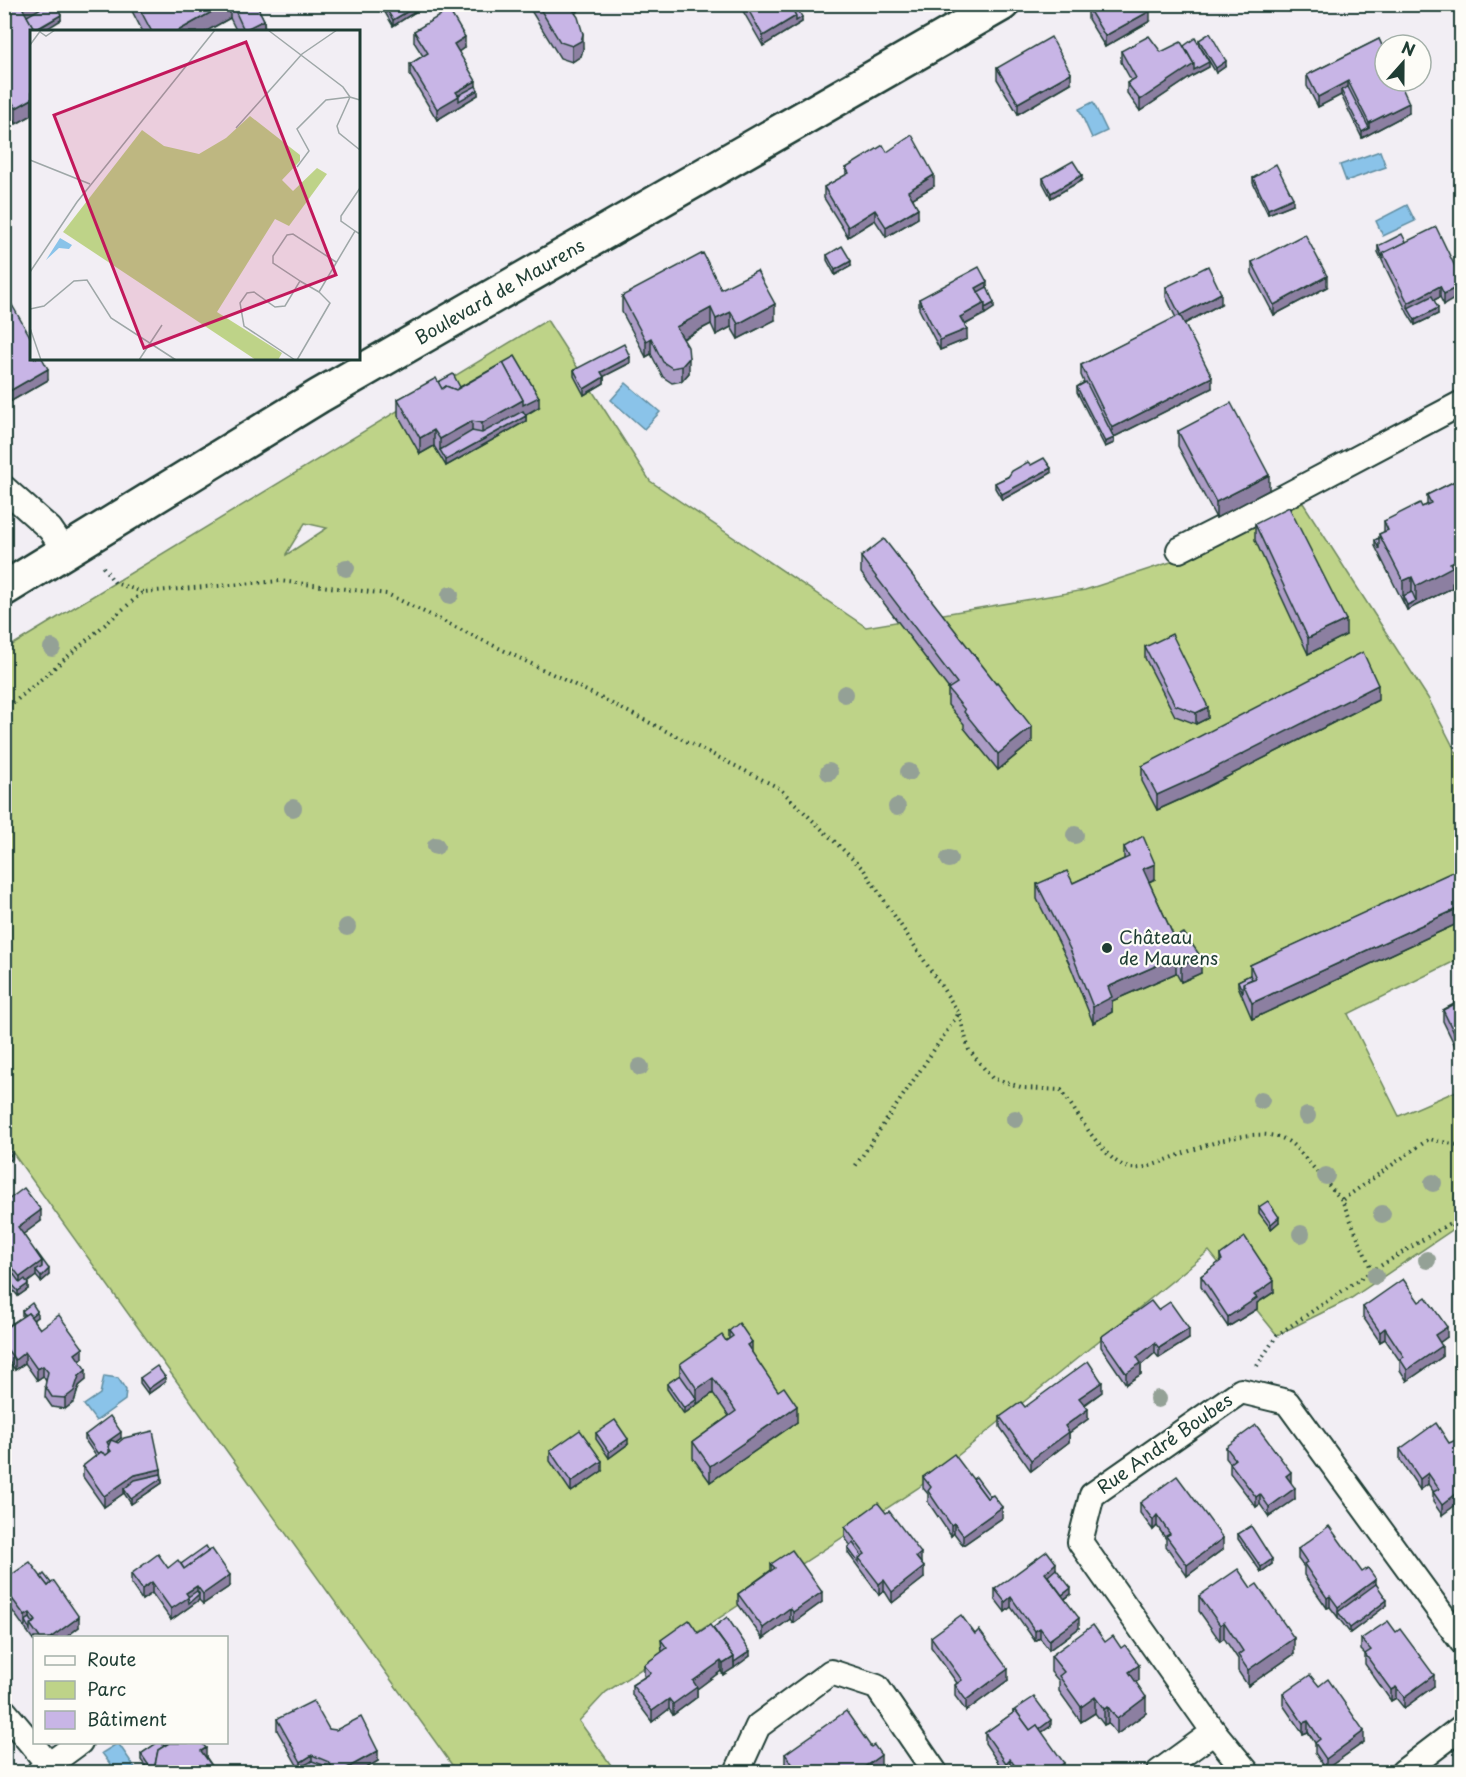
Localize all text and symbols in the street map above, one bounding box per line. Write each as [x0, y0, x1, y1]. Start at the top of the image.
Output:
inset map [30, 30, 360, 360]
north arrow [1373, 33, 1433, 93]
text: N [1399, 35, 1419, 62]
street label: Boulevard de Maurens [409, 231, 589, 350]
place label: Château de Maurens [1119, 923, 1218, 971]
marker: Château de Maurens [1100, 941, 1114, 955]
street label: Rue André Boubes [1091, 1386, 1237, 1500]
legend [33, 1636, 228, 1744]
text: Route [87, 1645, 137, 1672]
text: Parc [87, 1675, 126, 1702]
text: Bâtiment [87, 1705, 167, 1732]

